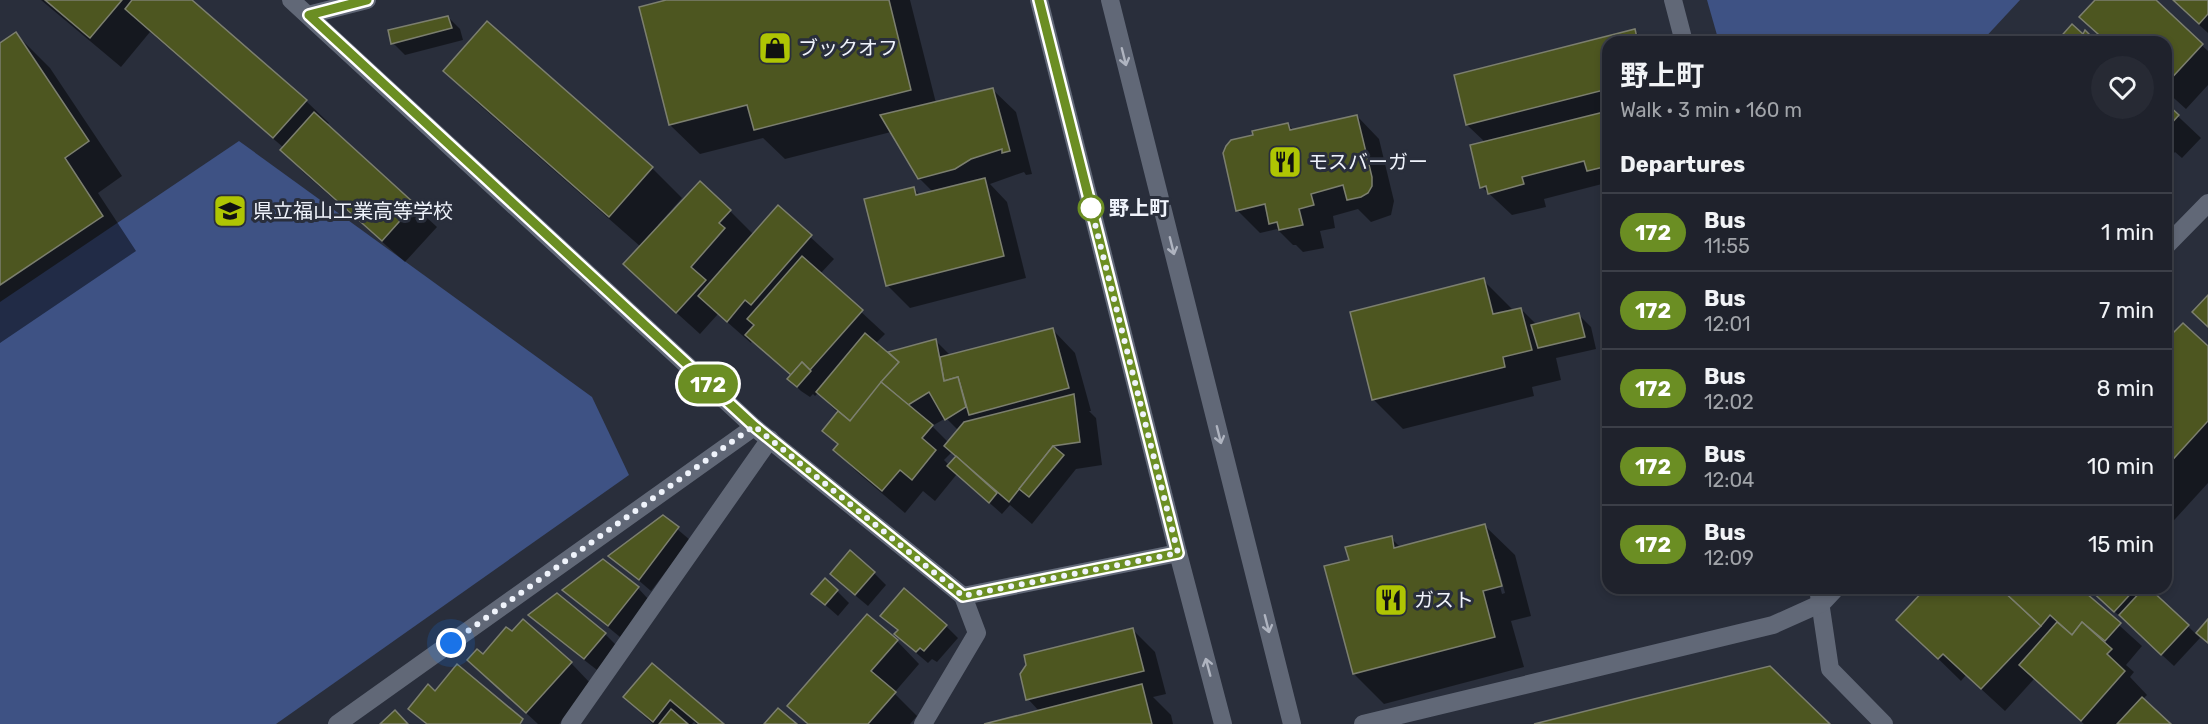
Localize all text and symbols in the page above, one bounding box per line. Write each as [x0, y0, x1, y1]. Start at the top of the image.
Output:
shop icon: ブックオフ [757, 30, 793, 66]
place label: ブックオフ [798, 36, 898, 60]
one-way arrow [1119, 47, 1131, 66]
button: heart [2091, 56, 2154, 119]
text: 野上町 [1620, 59, 1704, 92]
text: Walk · 3 min · 160 m [1620, 98, 1802, 122]
restaurant icon: モスバーガー [1267, 144, 1303, 180]
place label: モスバーガー [1308, 150, 1428, 174]
text: Departures [1620, 151, 1745, 178]
school or university icon: 県立福山工業高等学校 [212, 193, 248, 229]
marker: 野上町 [1078, 195, 1104, 221]
place label: 野上町 [1109, 196, 1169, 220]
place label: 県立福山工業高等学校 [253, 199, 453, 223]
text: Bus [1704, 207, 1746, 234]
text: 1 min [2101, 219, 2154, 246]
text: 172 [1635, 220, 1671, 245]
text: 11:55 [1704, 234, 1750, 258]
one-way arrow [1166, 236, 1178, 255]
text: Bus [1704, 285, 1746, 312]
text: 7 min [2099, 297, 2154, 324]
text: 172 [1635, 298, 1671, 323]
text: 12:01 [1704, 312, 1751, 336]
text: Bus [1704, 363, 1746, 390]
line badge: 172 [674, 364, 742, 404]
text: 172 [690, 372, 726, 397]
text: 8 min [2096, 375, 2154, 402]
text: 172 [1635, 376, 1671, 401]
text: 12:02 [1704, 390, 1754, 414]
one-way arrow [1214, 425, 1226, 444]
text: Bus [1704, 441, 1746, 468]
text: 10 min [2087, 453, 2154, 480]
text: 172 [1635, 454, 1671, 479]
text: 12:04 [1704, 468, 1755, 492]
text: Bus [1704, 519, 1746, 546]
text: 15 min [2088, 531, 2154, 558]
text: 172 [1635, 532, 1671, 557]
text: 12:09 [1704, 546, 1754, 570]
restaurant icon: ガスト [1373, 582, 1409, 618]
place label: ガスト [1414, 588, 1474, 612]
one-way arrow [1261, 614, 1273, 633]
your location [436, 628, 466, 658]
one-way arrow [1202, 658, 1214, 677]

